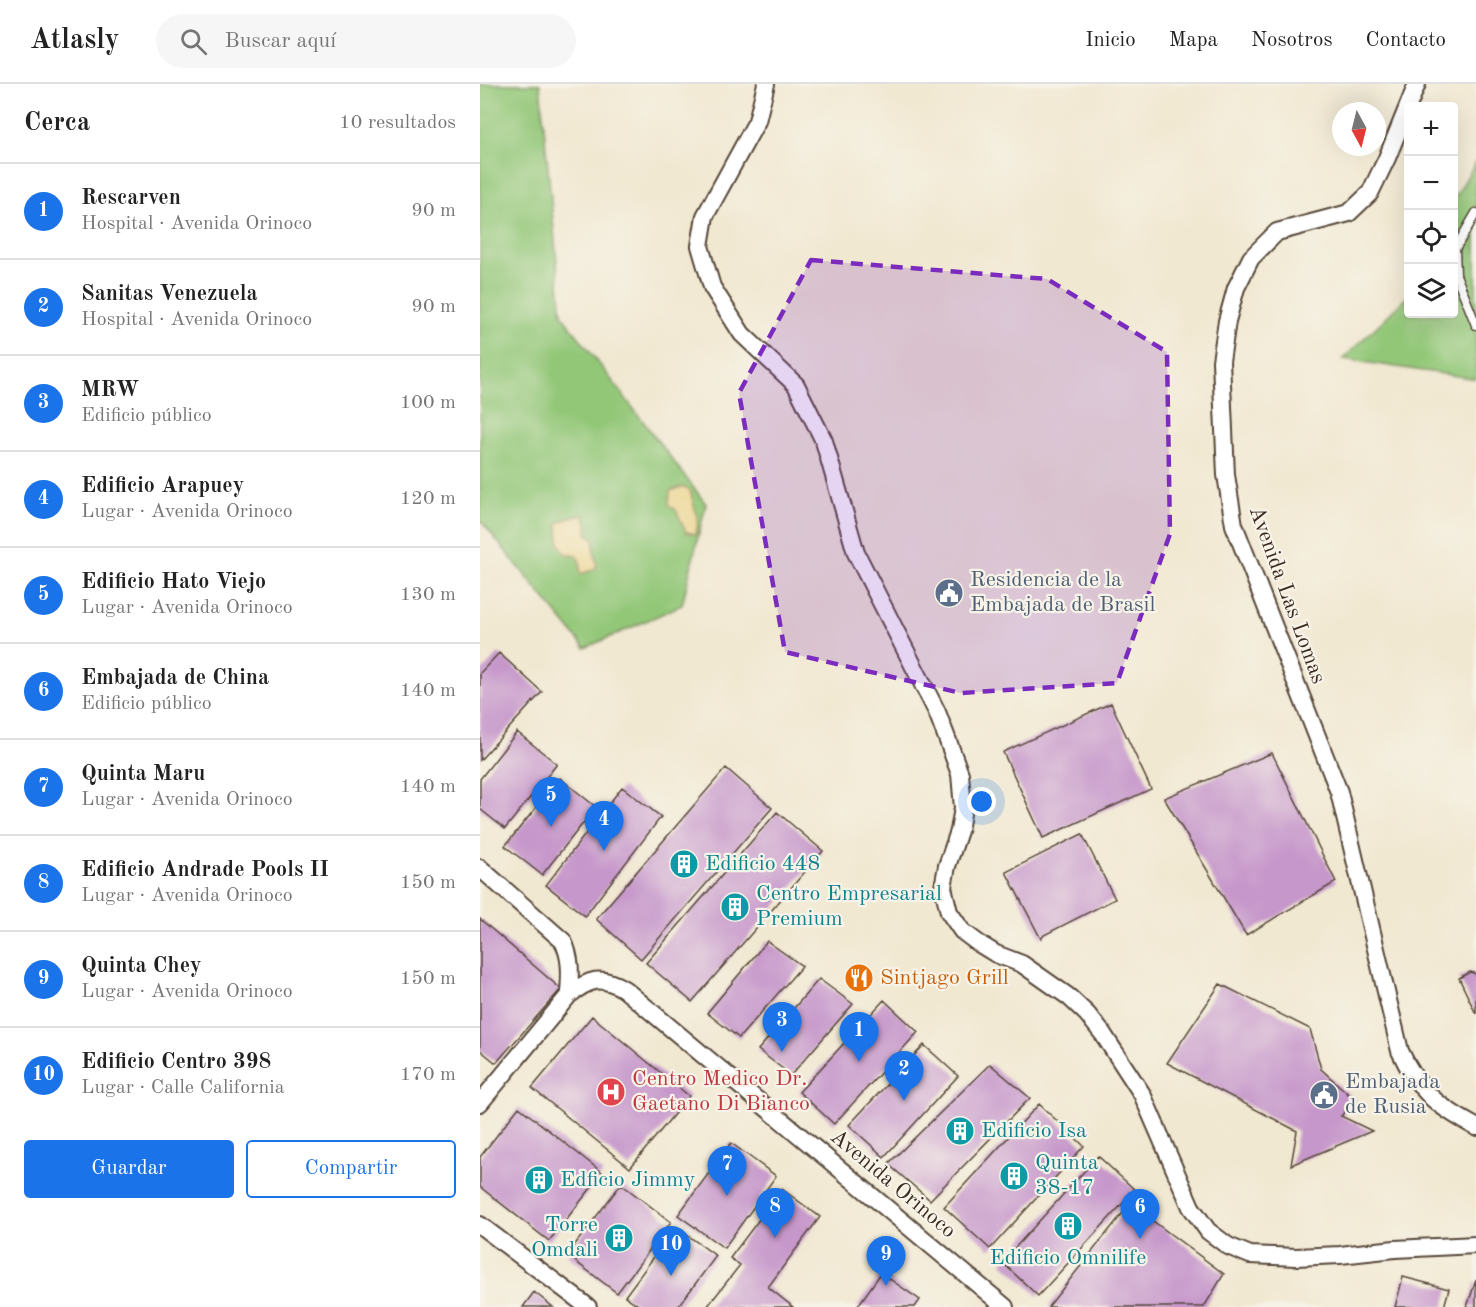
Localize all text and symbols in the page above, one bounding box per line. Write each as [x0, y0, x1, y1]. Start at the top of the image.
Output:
search box [156, 14, 576, 68]
icon: search [177, 25, 210, 58]
text: Atlasly [30, 27, 120, 55]
text: Buscar aquí [225, 30, 336, 52]
text: Inicio [1085, 30, 1136, 51]
text: Mapa [1169, 30, 1218, 51]
text: Nosotros [1251, 30, 1333, 51]
text: Contacto [1366, 30, 1446, 51]
north arrow [1332, 102, 1386, 156]
map controls [1404, 102, 1458, 318]
button: + [1404, 102, 1458, 156]
text: Cerca [24, 110, 90, 136]
text: 10 resultados [339, 113, 456, 133]
button: − [1404, 156, 1458, 210]
text: Rescarven [81, 187, 181, 209]
text: 1 [38, 201, 49, 221]
text: 90 m [411, 201, 456, 221]
button: locate [1404, 210, 1458, 264]
text: Hospital · Avenida Orinoco [81, 214, 312, 234]
button: layers [1404, 264, 1458, 318]
text: Sanitas Venezuela [81, 283, 258, 305]
text: 2 [38, 297, 49, 317]
text: 90 m [411, 297, 456, 317]
text: Hospital · Avenida Orinoco [81, 310, 312, 330]
text: MRW [81, 379, 139, 401]
text: 3 [38, 393, 49, 413]
text: 100 m [400, 393, 456, 413]
text: Edificio público [81, 406, 212, 426]
text: Edificio Arapuey [81, 475, 244, 497]
text: 4 [38, 489, 49, 509]
text: 120 m [400, 489, 456, 509]
text: Lugar · Avenida Orinoco [81, 502, 293, 522]
street label: Avenida Las Lomas [1245, 503, 1329, 687]
place label: Residencia de la Embajada de Brasil [970, 569, 1156, 616]
text: Edificio Hato Viejo [81, 571, 266, 593]
public building icon: Residencia de la Embajada de Brasil [933, 577, 965, 609]
text: 5 [38, 585, 49, 605]
text: 130 m [400, 585, 456, 605]
text: Lugar · Avenida Orinoco [81, 598, 293, 618]
text: Embajada de China [81, 667, 269, 689]
text: 6 [38, 681, 49, 701]
text: 140 m [400, 681, 456, 701]
text: Edificio público [81, 694, 212, 714]
text: Quinta Maru [81, 763, 205, 785]
text: 7 [38, 777, 49, 797]
text: 140 m [400, 777, 456, 797]
pin: 5 [532, 778, 570, 827]
your location [967, 787, 996, 816]
text: Lugar · Avenida Orinoco [81, 790, 293, 810]
pin: 4 [584, 802, 624, 851]
building icon: Edificio 448 [668, 848, 700, 880]
place label: Edificio 448 [705, 853, 820, 875]
text: Edificio Andrade Pools II [81, 859, 329, 881]
text: 8 [38, 873, 49, 893]
text: 150 m [400, 873, 456, 893]
place label: Centro Empresarial Premium [756, 883, 942, 930]
text: Lugar · Avenida Orinoco [81, 886, 293, 906]
building icon: Centro Empresarial Premium [719, 891, 751, 923]
text: Quinta Chey [81, 955, 202, 977]
restaurant icon: Sintjago Grill [843, 962, 875, 994]
place label: Sintjago Grill [880, 967, 1009, 989]
text: 9 [38, 969, 49, 989]
text: 150 m [400, 969, 456, 989]
text: Lugar · Avenida Orinoco [81, 982, 293, 1002]
pin: 3 [762, 1002, 802, 1052]
pin: 1 [840, 1012, 878, 1062]
text: Edificio Centro 398 [81, 1051, 271, 1073]
pin: 2 [884, 1052, 924, 1101]
text: 10 [32, 1065, 55, 1085]
text: 170 m [400, 1065, 456, 1085]
place label: Centro Medico Dr. Gaetano Di Bianco [632, 1068, 810, 1115]
place label: Embajada de Rusia [1345, 1071, 1440, 1118]
hospital icon: Centro Medico Dr. Gaetano Di Bianco [595, 1076, 627, 1108]
text: Lugar · Calle California [81, 1078, 285, 1098]
public building icon: Embajada de Rusia [1308, 1079, 1340, 1111]
building icon: Edificio Isa [944, 1115, 976, 1147]
place label: Edificio Isa [981, 1120, 1087, 1142]
street label: Avenida Orinoco [826, 1125, 960, 1243]
button: Guardar [24, 1140, 234, 1198]
button: Compartir [246, 1140, 456, 1198]
pin: 7 [708, 1146, 746, 1196]
place label: Quinta 38-17 [1035, 1152, 1099, 1199]
building icon: Quinta 38-17 [998, 1160, 1030, 1192]
building icon: Edficio Jimmy [523, 1164, 555, 1196]
place label: Edficio Jimmy [560, 1169, 696, 1191]
pin: 8 [756, 1188, 794, 1238]
pin: 6 [1120, 1190, 1160, 1239]
building icon: Edificio Omnilife [1052, 1210, 1084, 1242]
place label: Torre Omdali [531, 1214, 598, 1261]
building icon: Torre Omdali [603, 1222, 635, 1254]
pin: 10 [652, 1226, 690, 1276]
pin: 9 [866, 1236, 906, 1286]
place label: Edificio Omnilife [990, 1247, 1146, 1269]

